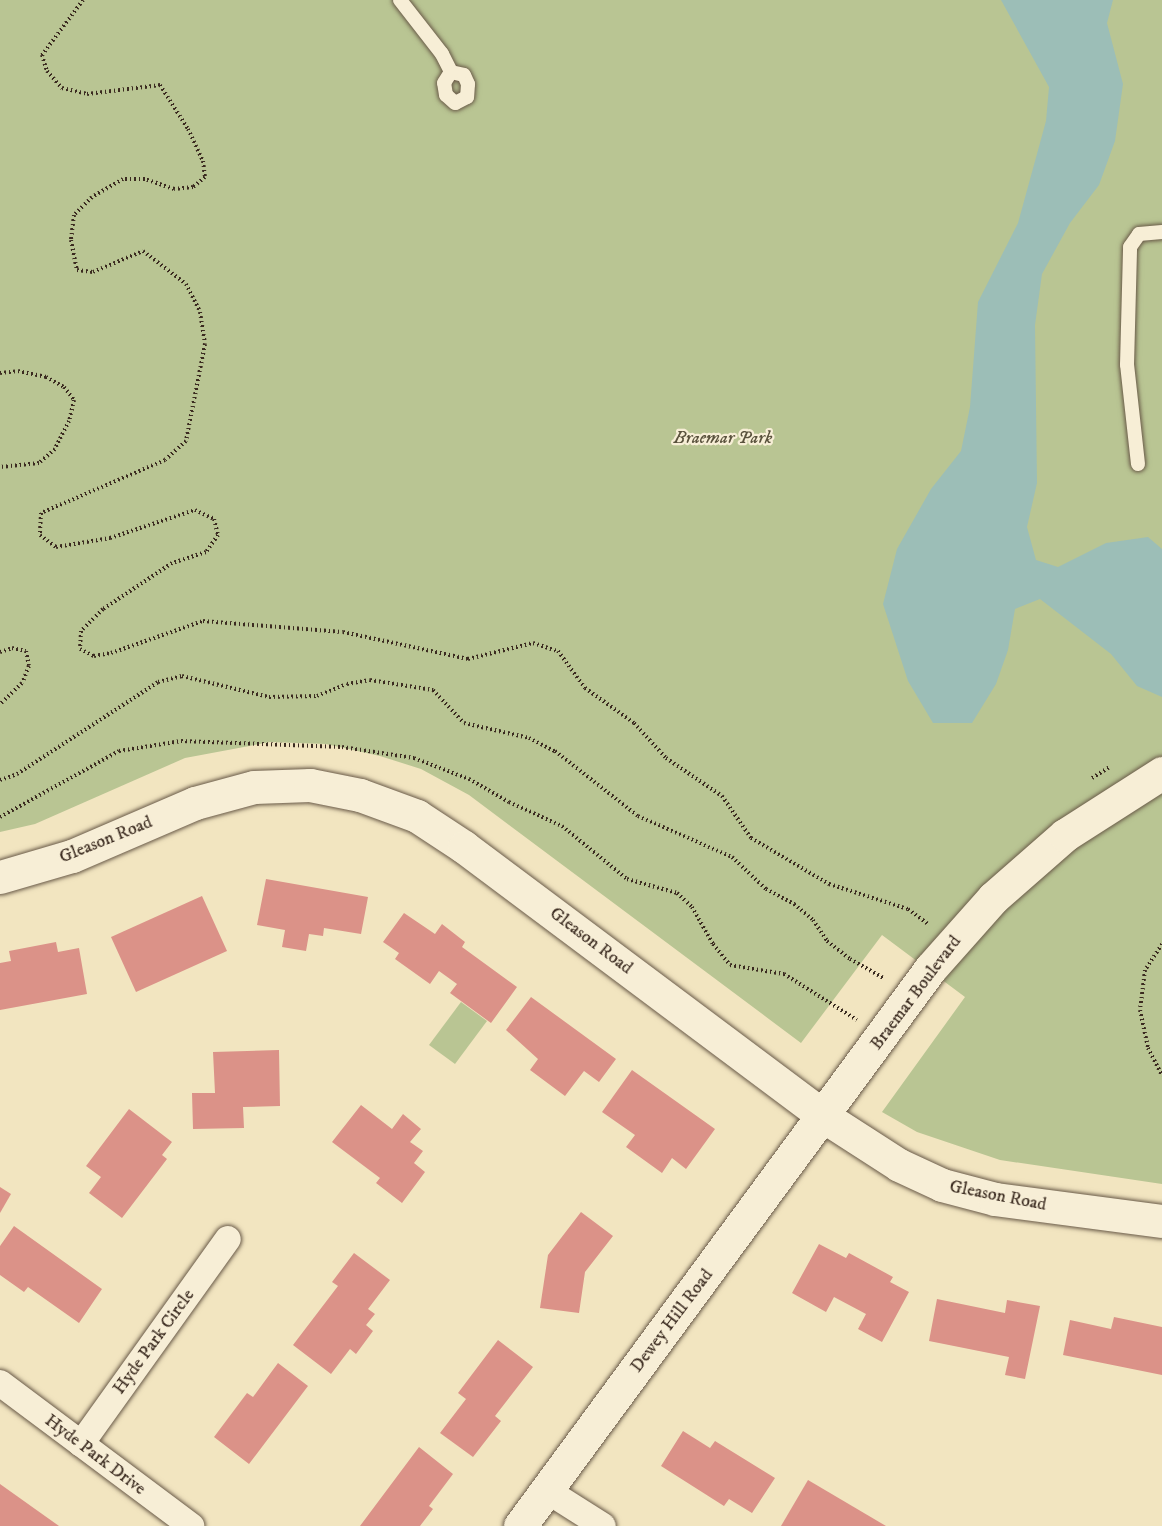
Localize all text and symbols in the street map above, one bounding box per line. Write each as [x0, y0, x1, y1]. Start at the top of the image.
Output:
park label: Braemar Park [674, 427, 772, 449]
street label: Gleason Road [56, 812, 156, 868]
street label: Gleason Road [545, 903, 637, 979]
street label: Braemar Boulevard [866, 932, 966, 1054]
street label: Gleason Road [948, 1176, 1048, 1216]
street label: Dewey Hill Road [626, 1265, 718, 1377]
street label: Hyde Park Circle [109, 1285, 199, 1399]
street label: Hyde Park Drive [40, 1410, 150, 1500]

